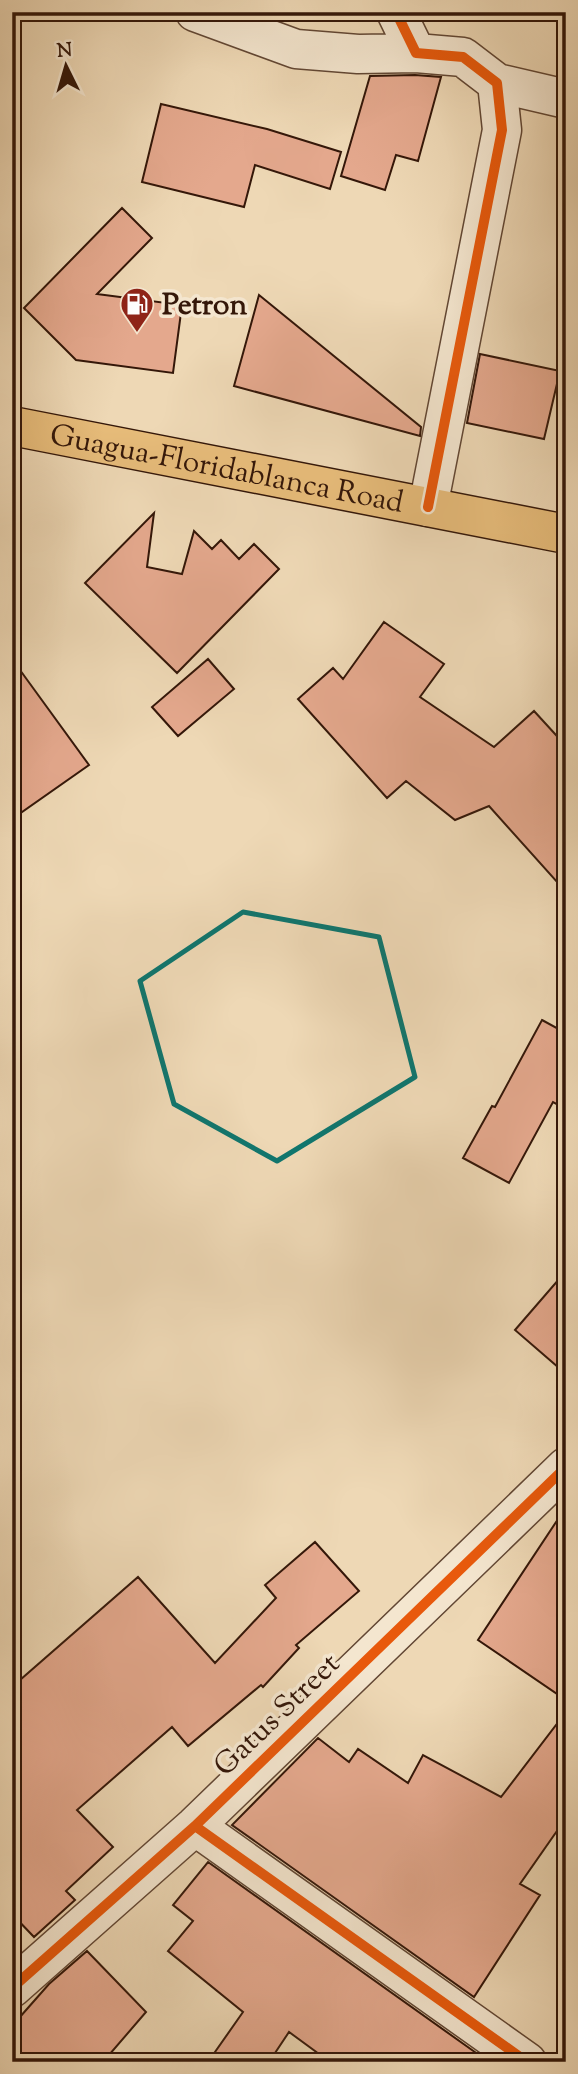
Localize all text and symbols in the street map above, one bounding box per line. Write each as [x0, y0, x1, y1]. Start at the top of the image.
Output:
north arrow [32, 32, 102, 102]
text: N [56, 37, 73, 66]
fuel station icon: Petron [118, 285, 156, 334]
place label: Petron [162, 285, 247, 328]
street label: Guagua-Floridablanca Road [46, 415, 407, 526]
street label: Gatus Street [205, 1644, 351, 1787]

